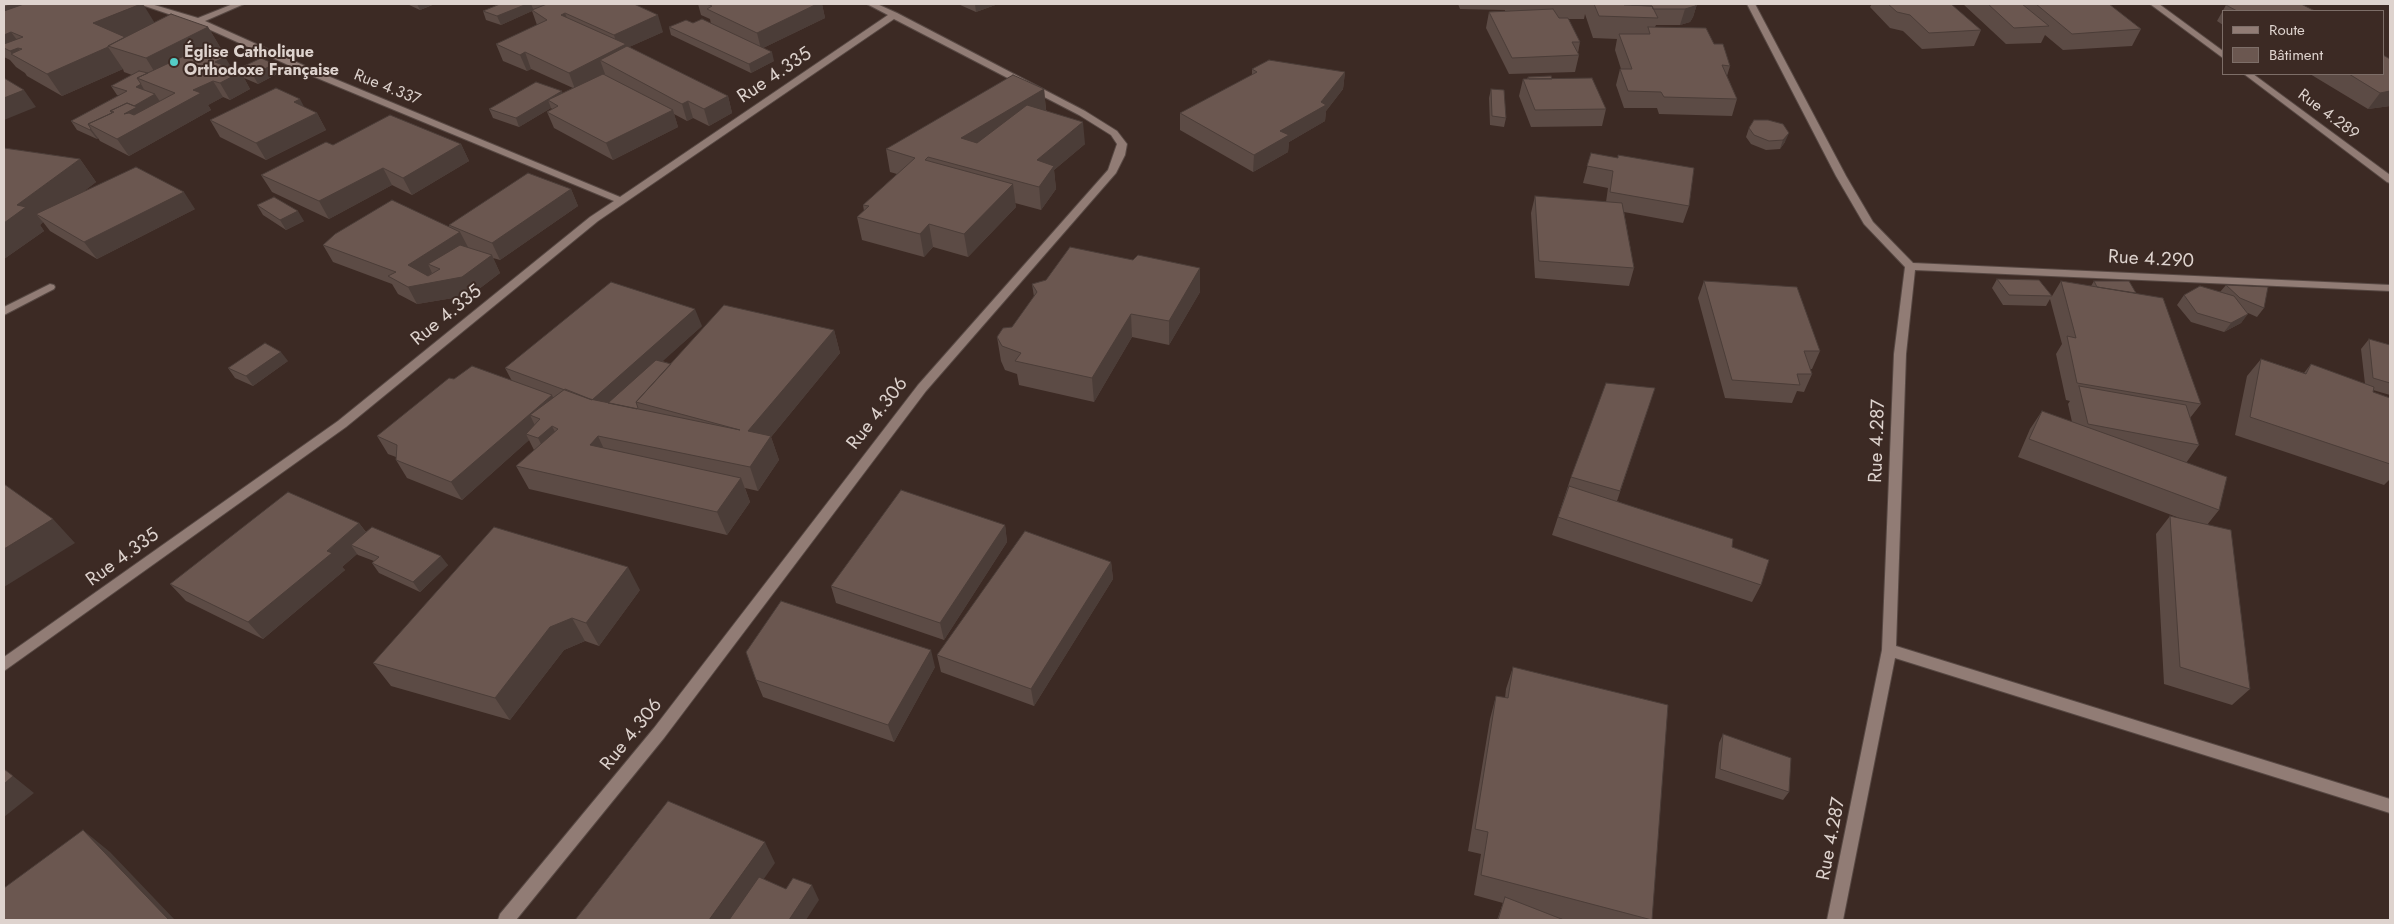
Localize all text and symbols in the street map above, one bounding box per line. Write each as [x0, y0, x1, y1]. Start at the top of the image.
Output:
legend [2222, 10, 2384, 75]
text: Route [2269, 19, 2305, 41]
place label: Église Catholique Orthodoxe Française [184, 43, 339, 81]
street label: Rue 4.335 [734, 43, 816, 109]
text: Bâtiment [2269, 44, 2323, 66]
marker: Église Catholique Orthodoxe Française [168, 56, 180, 68]
street label: Rue 4.337 [351, 66, 423, 110]
street label: Rue 4.289 [2294, 86, 2362, 144]
street label: Rue 4.290 [2107, 246, 2195, 274]
street label: Rue 4.335 [407, 281, 487, 351]
street label: Rue 4.306 [843, 373, 913, 455]
street label: Rue 4.287 [1865, 399, 1891, 483]
street label: Rue 4.335 [82, 524, 164, 592]
street label: Rue 4.306 [596, 695, 668, 775]
street label: Rue 4.287 [1813, 796, 1851, 882]

